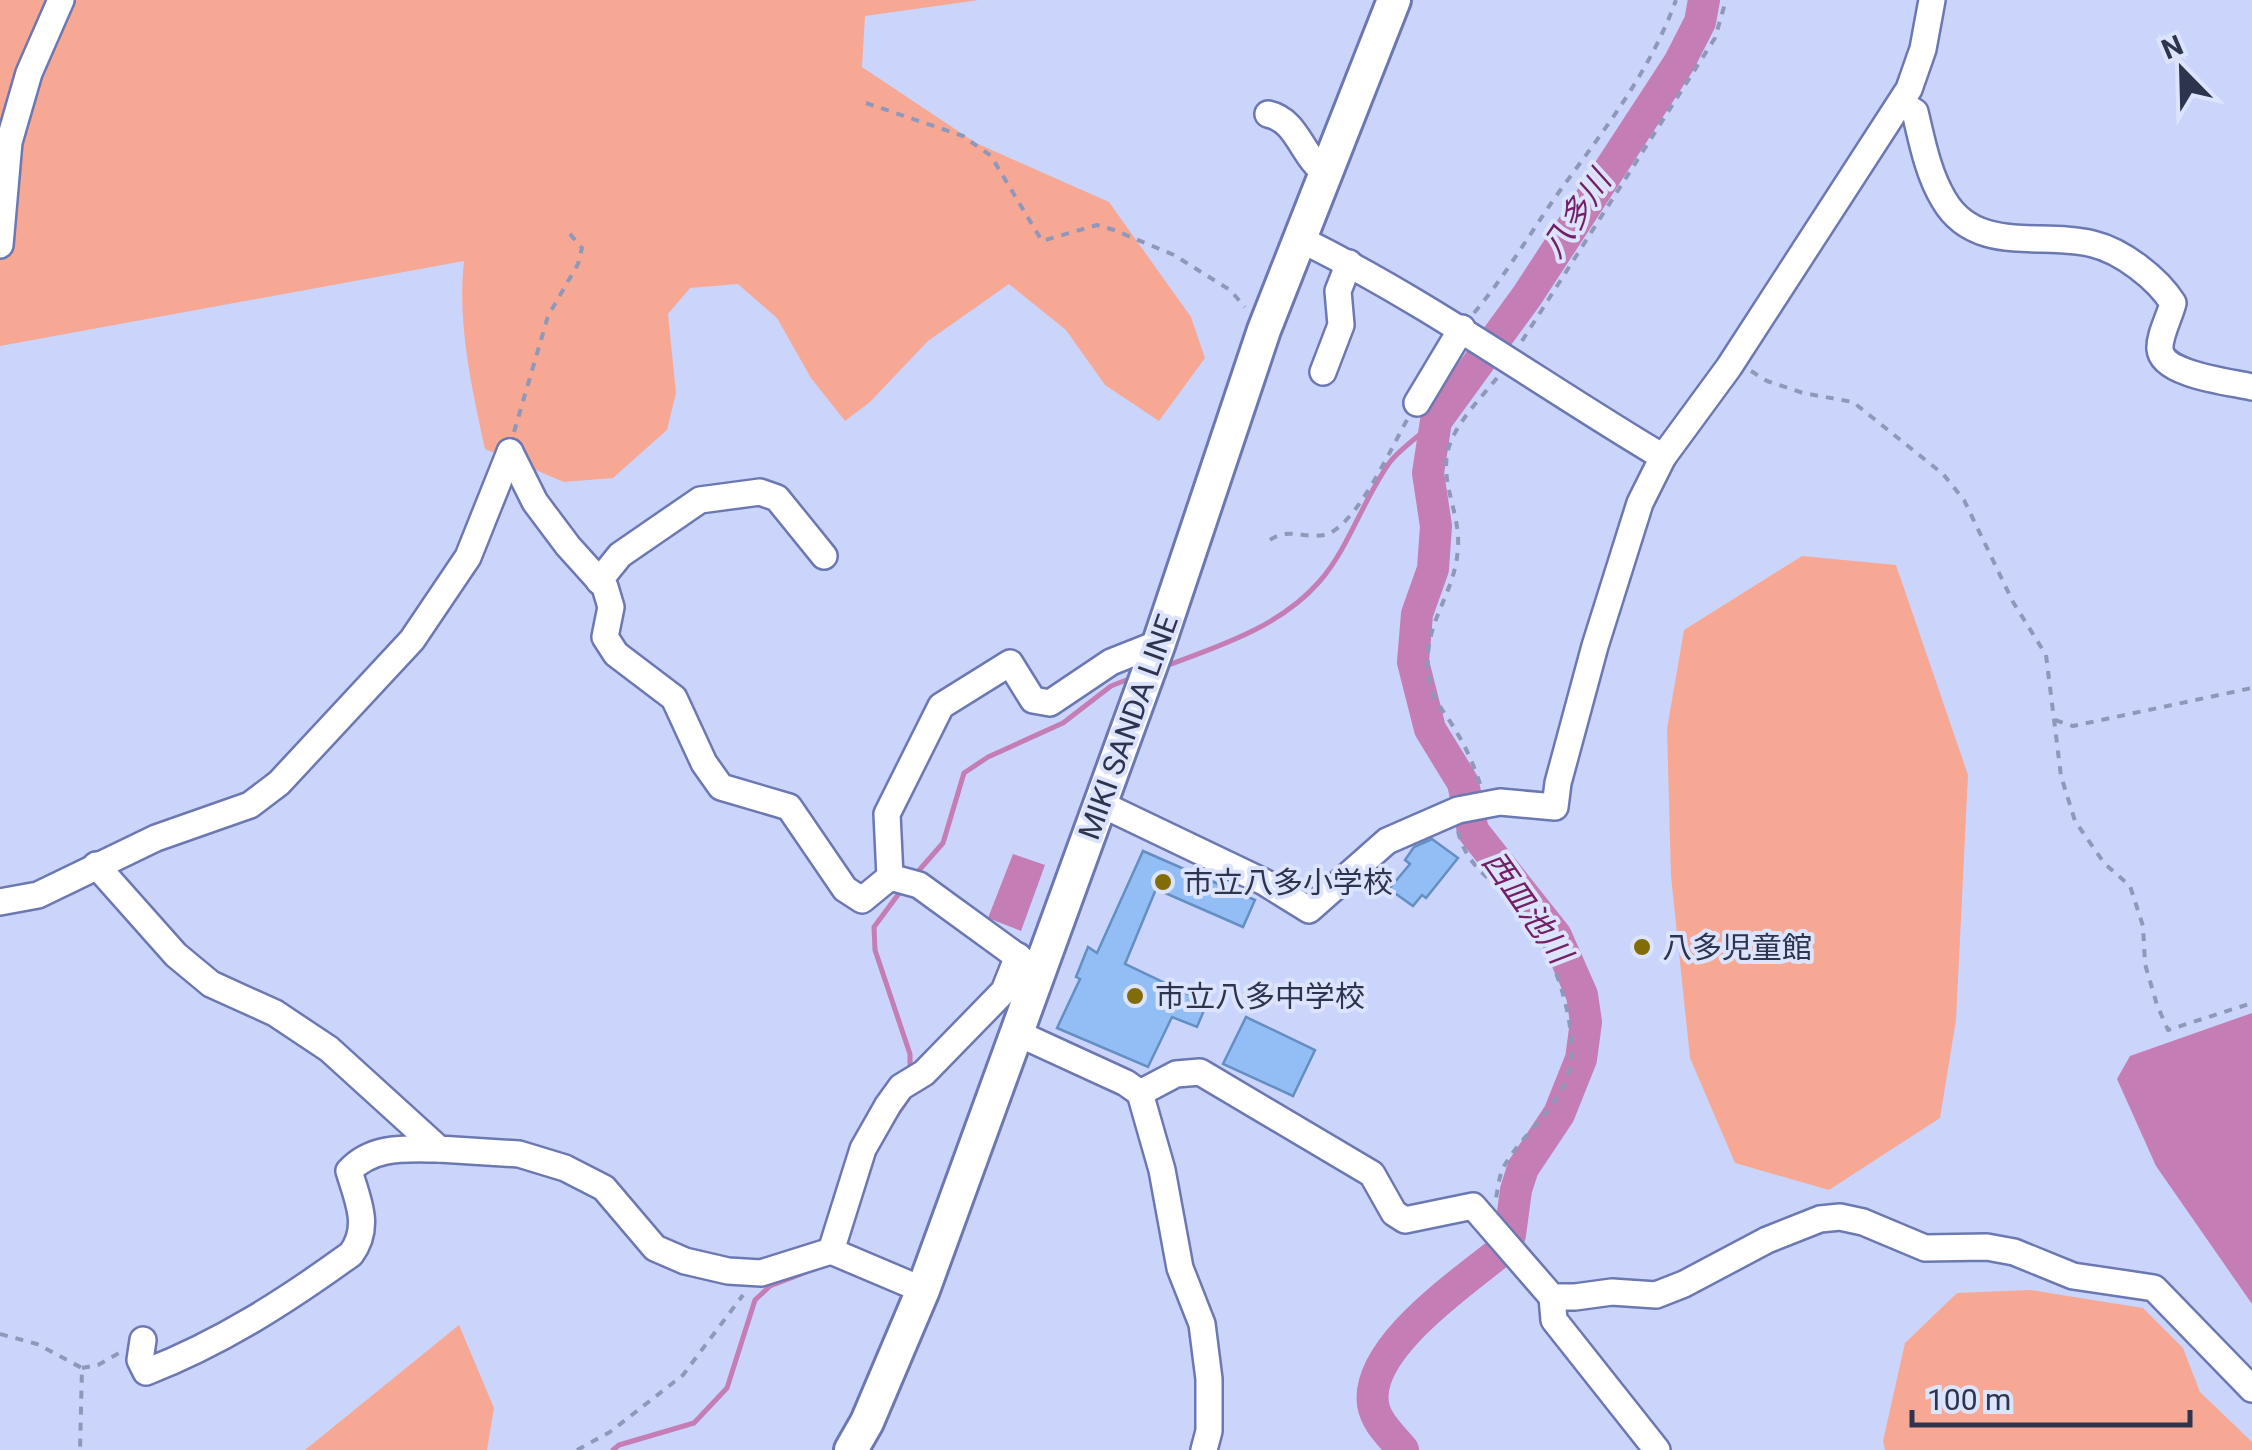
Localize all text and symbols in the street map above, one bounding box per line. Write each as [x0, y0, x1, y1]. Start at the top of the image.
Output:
north arrow [2132, 20, 2232, 120]
text: N [2157, 28, 2188, 66]
water label: 八多川 [1533, 161, 1620, 264]
street label: MIKI SANDA LINE [1071, 610, 1185, 844]
water label: 西皿池川 [1475, 844, 1581, 973]
place label: 市立八多小学校 [1183, 865, 1393, 900]
marker: 市立八多小学校 [1152, 871, 1174, 893]
place label: 八多児童館 [1662, 930, 1812, 965]
marker: 八多児童館 [1631, 936, 1653, 958]
place label: 市立八多中学校 [1155, 979, 1365, 1014]
marker: 市立八多中学校 [1124, 985, 1146, 1007]
scale bar [1912, 1365, 2190, 1427]
text: 100 m [1927, 1382, 2011, 1417]

